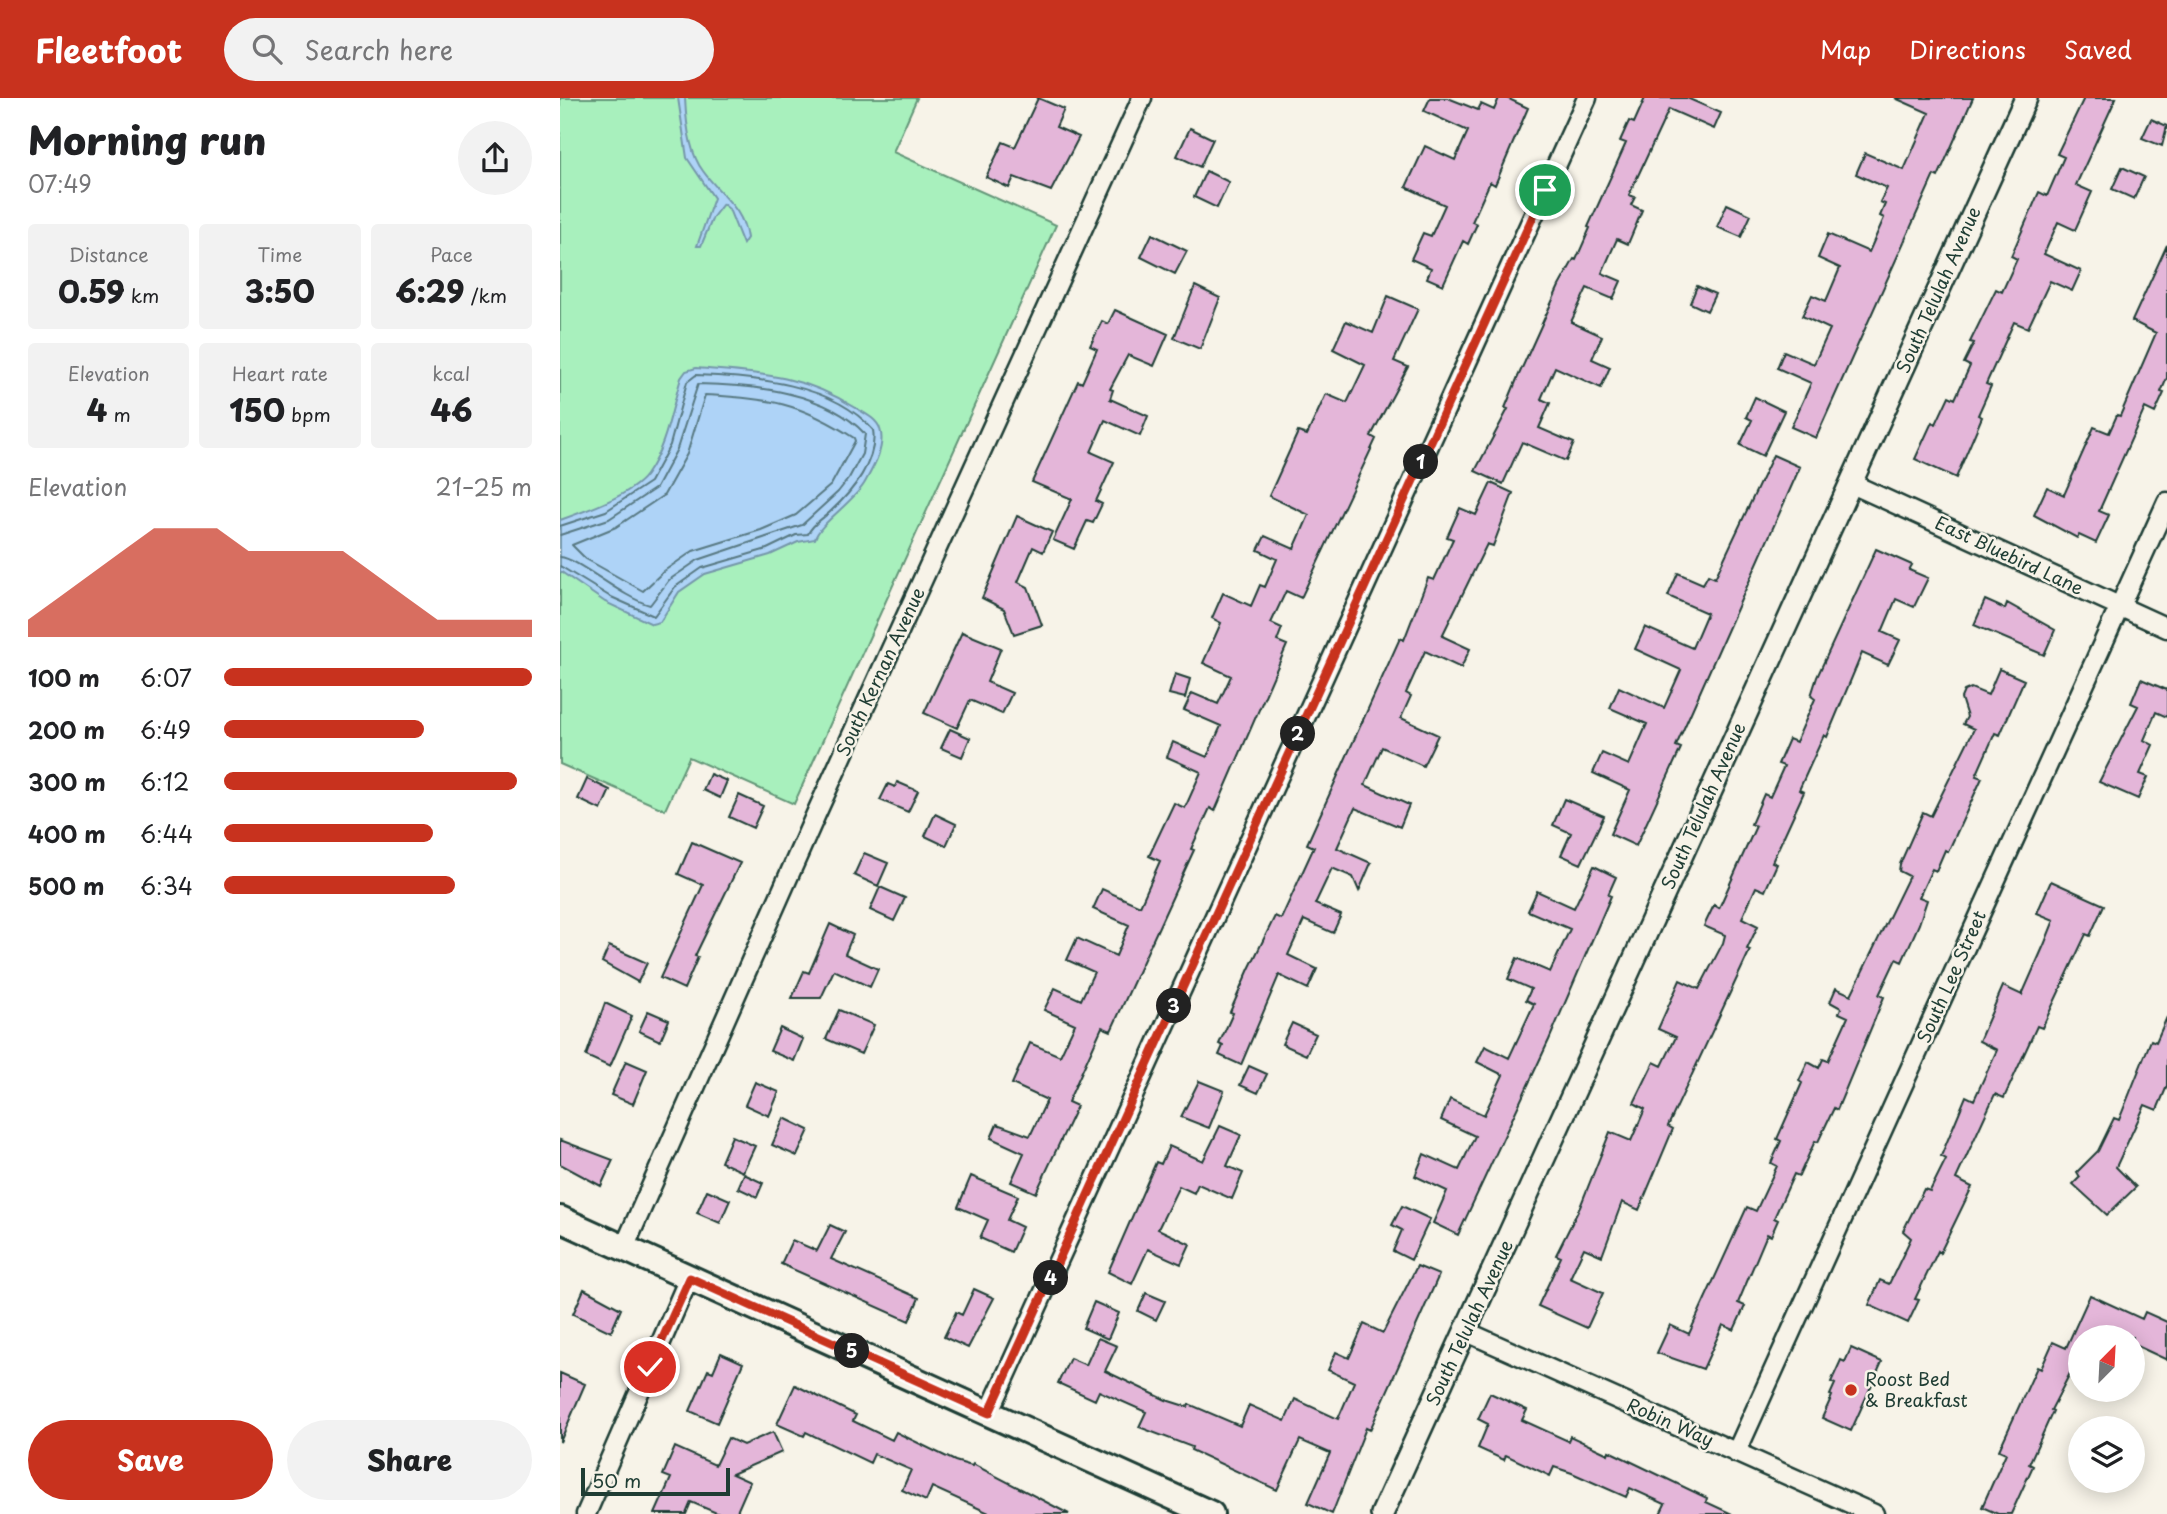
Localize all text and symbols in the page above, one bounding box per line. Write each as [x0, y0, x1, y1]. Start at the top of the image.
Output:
search box [224, 18, 714, 81]
text: Fleetfoot [35, 24, 182, 74]
icon: search [248, 30, 286, 68]
text: Search here [304, 30, 453, 69]
text: Map [1820, 31, 1871, 67]
text: Directions [1909, 31, 2026, 67]
text: Saved [2064, 31, 2132, 67]
text: Morning run [28, 111, 266, 168]
button: share [458, 121, 532, 195]
pin [1515, 160, 1575, 220]
text: 07:49 [28, 166, 92, 201]
icon: arrive [1526, 171, 1564, 209]
street label: South Telulah Avenue [1889, 201, 1987, 377]
text: Distance [69, 240, 149, 268]
text: Time [258, 240, 302, 268]
text: Pace [430, 240, 473, 268]
text: 0.59 [58, 268, 125, 313]
text: 3:50 [245, 268, 315, 313]
text: 6:29 [396, 268, 465, 313]
text: km [125, 281, 159, 309]
text: /km [465, 281, 507, 309]
text: Elevation [68, 359, 150, 387]
text: Heart rate [232, 359, 328, 387]
text: kcal [432, 359, 470, 387]
text: 4 [87, 387, 107, 432]
text: 150 [229, 387, 285, 432]
text: 46 [430, 387, 472, 432]
text: m [107, 400, 131, 428]
text: bpm [285, 400, 331, 428]
pin: 1 [1404, 444, 1438, 480]
text: 1 [1416, 447, 1425, 475]
text: Elevation [28, 469, 127, 504]
text: 21–25 m [435, 469, 532, 504]
street label: East Bluebird Lane [1931, 508, 2088, 601]
street label: South Kernan Avenue [829, 582, 931, 760]
text: 100 m [28, 660, 100, 695]
text: 6:07 [140, 660, 192, 695]
text: 200 m [28, 712, 105, 747]
text: 6:49 [140, 712, 191, 747]
pin: 2 [1280, 716, 1316, 752]
street label: South Telulah Avenue [1654, 717, 1752, 893]
text: 2 [1291, 719, 1304, 747]
text: 300 m [28, 764, 106, 799]
text: 6:12 [140, 764, 189, 799]
text: 400 m [28, 816, 106, 851]
text: 6:44 [140, 816, 193, 851]
text: 500 m [28, 868, 105, 903]
text: 6:34 [140, 868, 193, 903]
street label: South Lee Street [1909, 906, 1992, 1047]
pin: 3 [1156, 988, 1192, 1024]
text: 3 [1167, 991, 1180, 1019]
street label: South Telulah Avenue [1418, 1235, 1519, 1410]
pin: 4 [1034, 1260, 1068, 1296]
text: 4 [1044, 1263, 1057, 1291]
north arrow [2068, 1325, 2146, 1402]
map controls [2068, 1325, 2145, 1493]
pin: 5 [834, 1334, 870, 1368]
text: 5 [845, 1336, 858, 1364]
pin [620, 1337, 680, 1397]
icon: check [631, 1348, 669, 1386]
place label: Roost Bed & Breakfast [1865, 1365, 1968, 1413]
marker: Roost Bed & Breakfast [1843, 1382, 1859, 1398]
street label: Robin Way [1623, 1390, 1718, 1453]
button: layers [2068, 1416, 2145, 1493]
button: Save [28, 1420, 273, 1500]
button: Share [287, 1420, 532, 1500]
scale bar [581, 1465, 730, 1497]
text: 50 m [592, 1466, 641, 1494]

